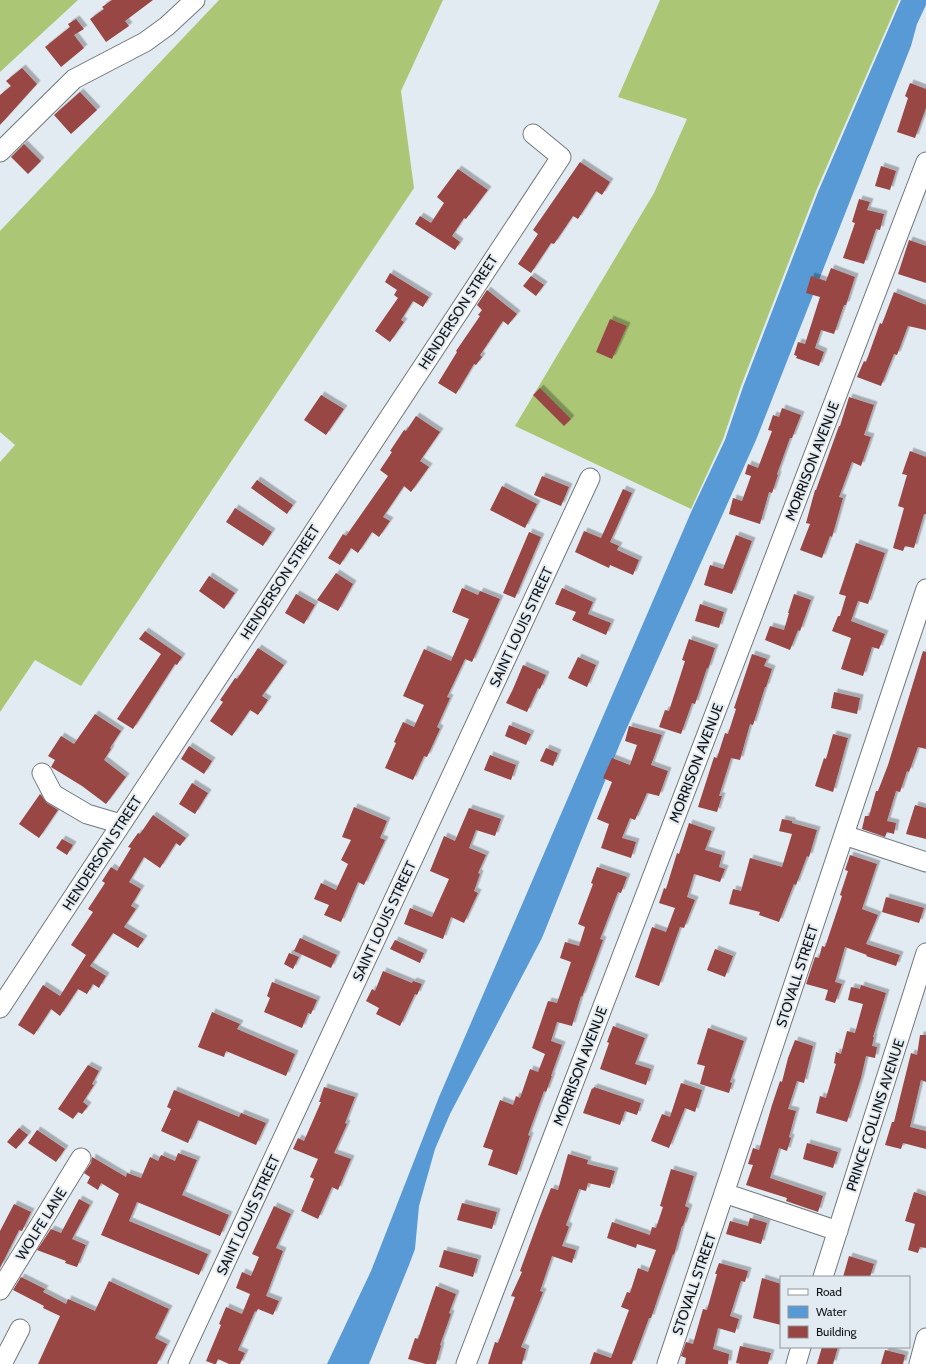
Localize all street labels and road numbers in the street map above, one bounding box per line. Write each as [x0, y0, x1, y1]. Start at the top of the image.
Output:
street label: HENDERSON STREET [414, 251, 502, 373]
street label: MORRISON AVENUE [781, 399, 843, 523]
street label: HENDERSON STREET [236, 521, 324, 643]
street label: SAINT LOUIS STREET [485, 564, 557, 690]
street label: MORRISON AVENUE [665, 701, 727, 825]
street label: HENDERSON STREET [58, 792, 146, 914]
street label: SAINT LOUIS STREET [348, 858, 420, 984]
street label: STOVALL STREET [772, 922, 822, 1029]
street label: MORRISON AVENUE [549, 1004, 611, 1128]
street label: PRINCE COLLINS AVENUE [842, 1036, 908, 1194]
street label: SAINT LOUIS STREET [212, 1152, 284, 1278]
street label: WOLFE LANE [12, 1184, 71, 1264]
street label: STOVALL STREET [668, 1230, 720, 1337]

